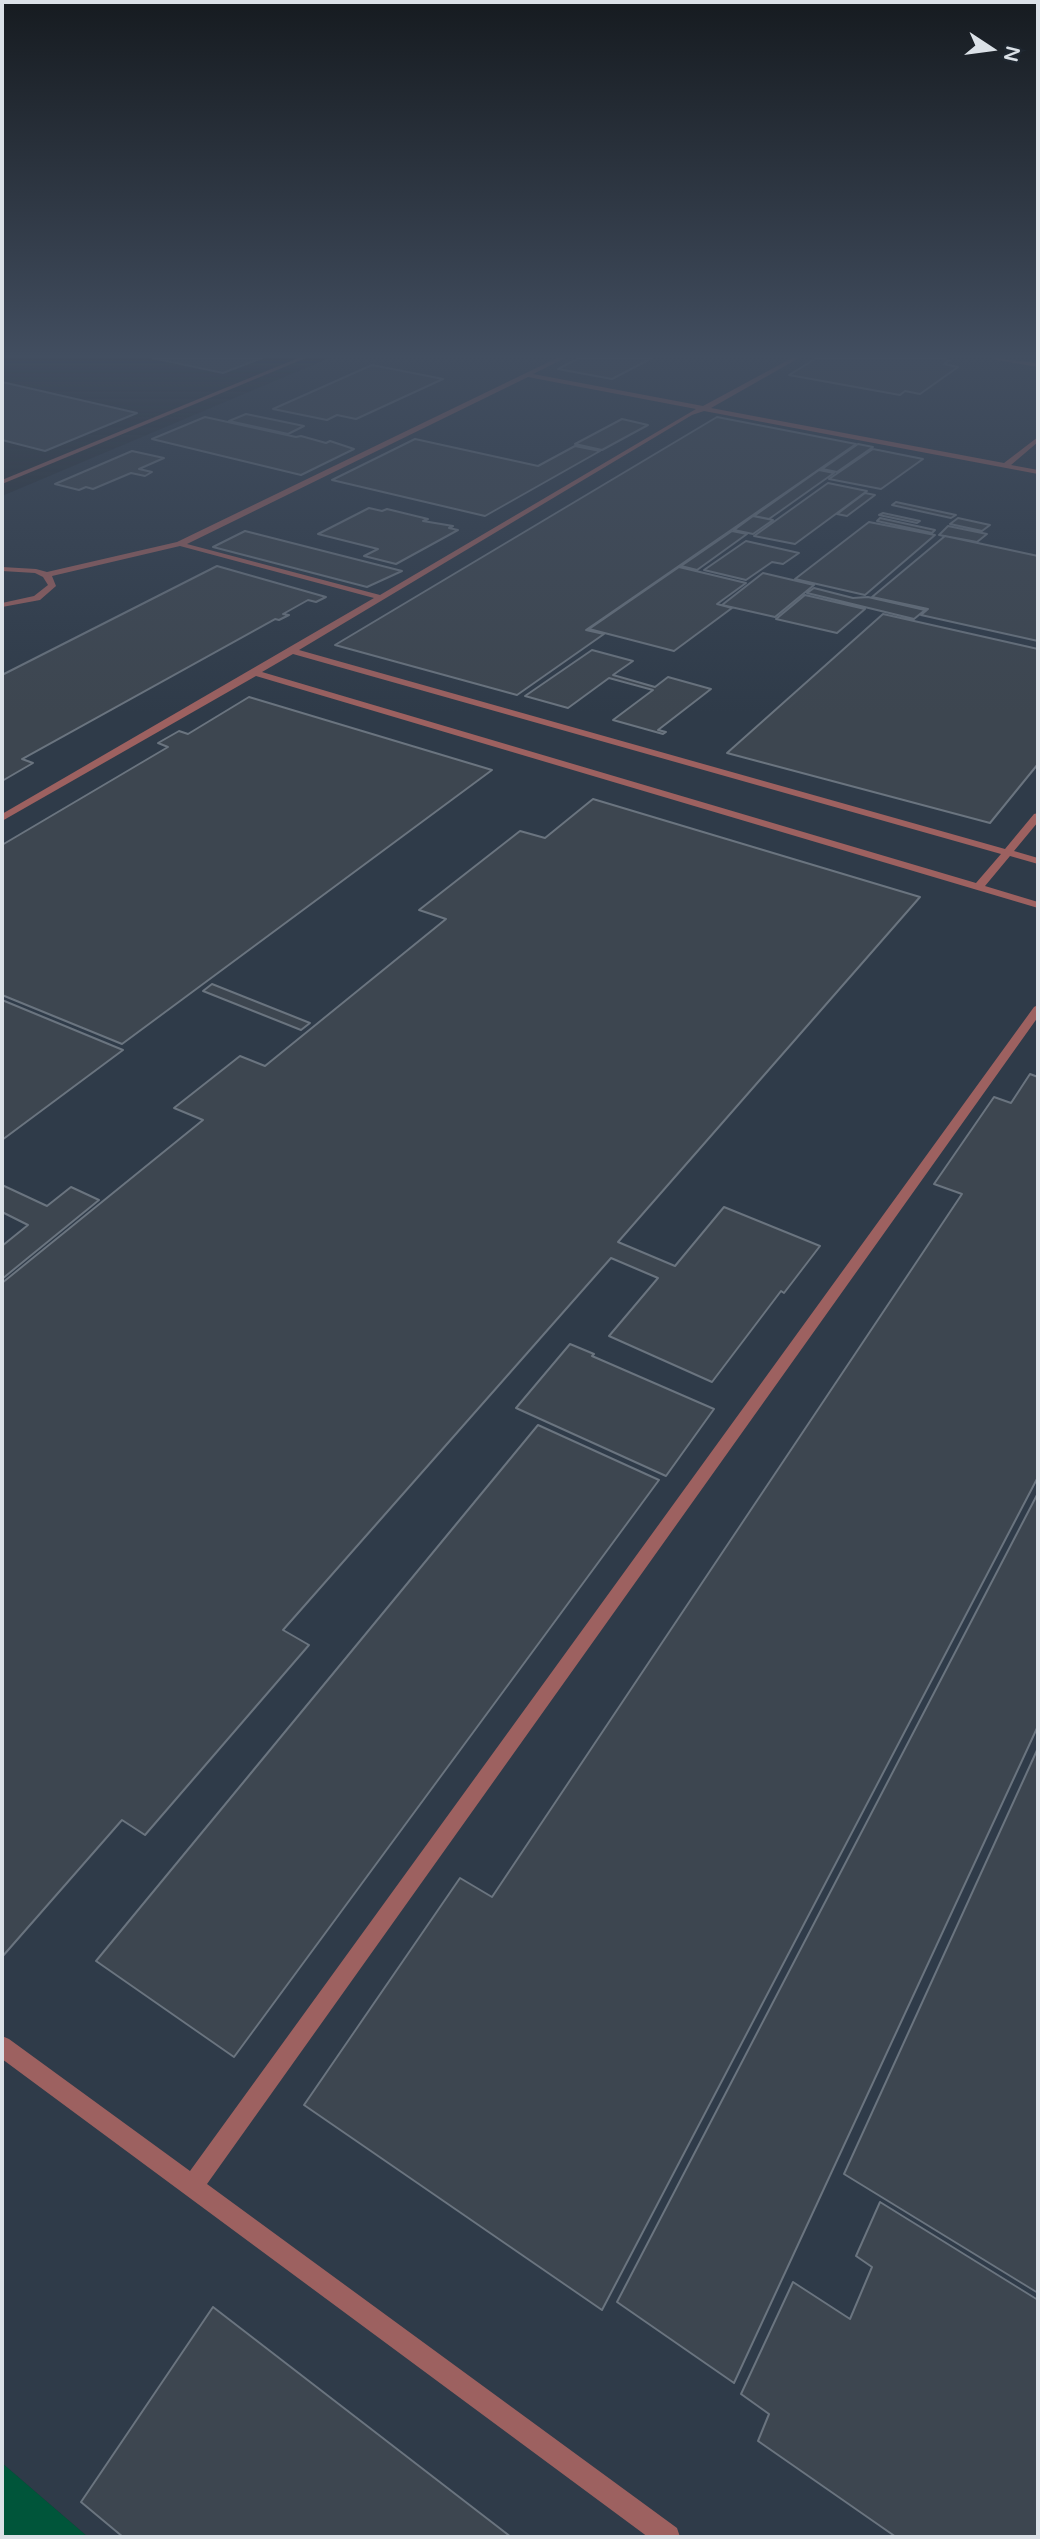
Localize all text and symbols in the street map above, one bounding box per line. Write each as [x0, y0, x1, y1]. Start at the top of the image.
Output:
north arrow [956, 14, 1026, 84]
text: N [999, 44, 1024, 64]

